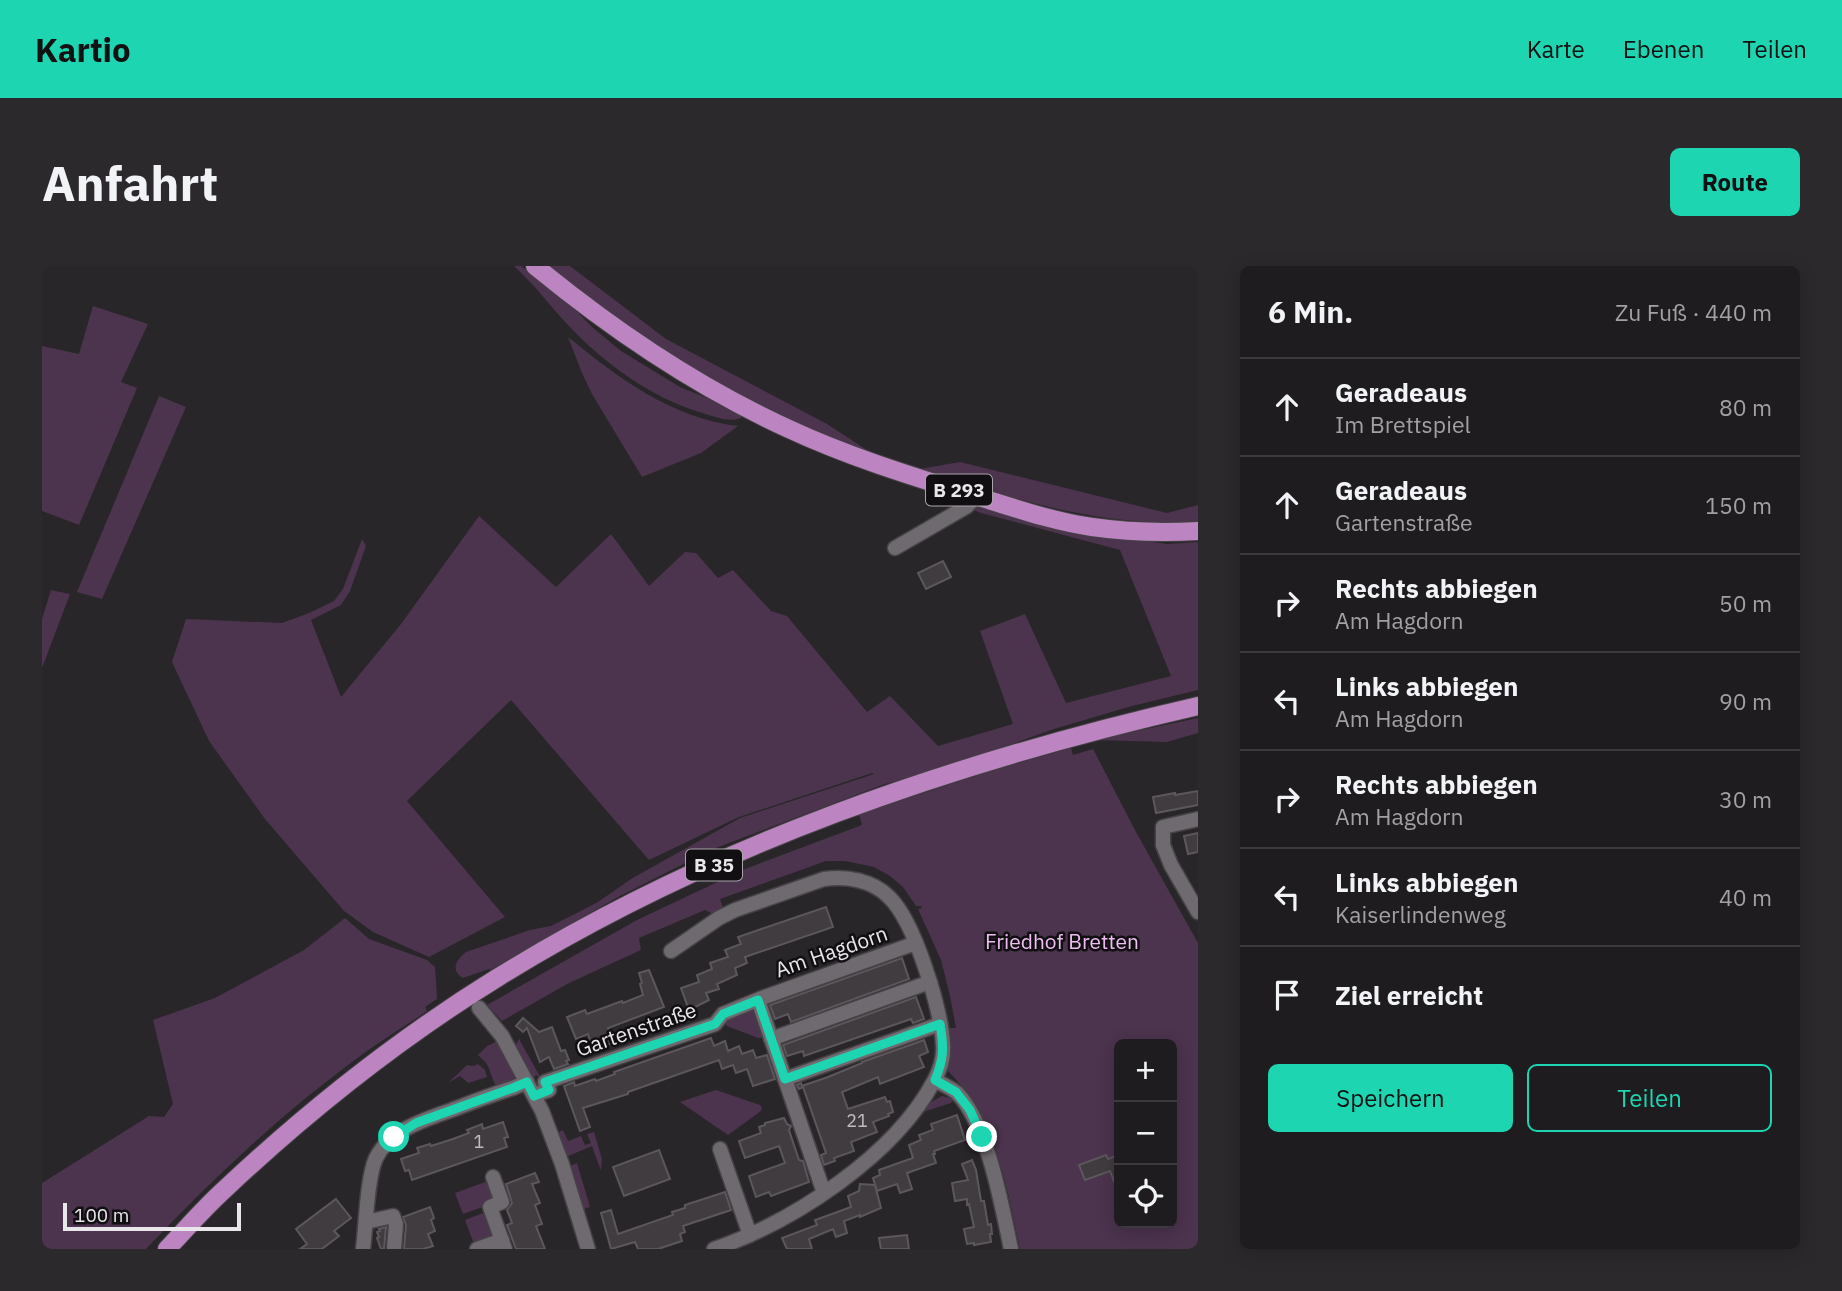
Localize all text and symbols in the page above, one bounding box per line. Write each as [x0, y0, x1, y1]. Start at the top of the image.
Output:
text: Kartio [35, 28, 131, 71]
text: Karte [1527, 33, 1585, 65]
text: Ebenen [1623, 33, 1704, 65]
text: Teilen [1742, 33, 1807, 65]
button: Route [1670, 148, 1800, 216]
text: Anfahrt [42, 151, 218, 214]
text: 6 Min. [1268, 292, 1353, 331]
text: Zu Fuß · 440 m [1615, 297, 1772, 327]
text: Geradeaus [1335, 375, 1467, 409]
icon: ahead [1268, 388, 1306, 426]
text: 80 m [1719, 392, 1772, 422]
text: Im Brettspiel [1335, 409, 1471, 439]
text: Geradeaus [1335, 473, 1467, 507]
road number: B 293 [926, 474, 992, 506]
icon: ahead [1268, 486, 1306, 524]
text: 150 m [1705, 490, 1772, 520]
text: Gartenstraße [1335, 507, 1473, 537]
text: Rechts abbiegen [1335, 571, 1538, 605]
icon: right [1268, 584, 1306, 622]
text: 50 m [1719, 588, 1772, 618]
text: Am Hagdorn [1335, 605, 1464, 635]
text: Links abbiegen [1335, 669, 1518, 703]
icon: left [1268, 682, 1306, 720]
text: 90 m [1719, 686, 1772, 716]
text: Am Hagdorn [1335, 703, 1464, 733]
text: Rechts abbiegen [1335, 767, 1538, 801]
icon: right [1268, 780, 1306, 818]
text: 30 m [1719, 784, 1772, 814]
text: Am Hagdorn [1335, 801, 1464, 831]
road number: B 35 [686, 850, 742, 880]
text: Links abbiegen [1335, 865, 1518, 899]
icon: left [1268, 878, 1306, 916]
text: 40 m [1719, 882, 1772, 912]
text: Kaiserlindenweg [1335, 899, 1506, 929]
street label: Am Hagdorn [771, 919, 891, 983]
park label: Friedhof Bretten [985, 927, 1139, 955]
icon: arrive [1268, 976, 1306, 1014]
text: Ziel erreicht [1335, 978, 1483, 1012]
street label: Gartenstraße [572, 995, 700, 1063]
map controls [1114, 1039, 1177, 1228]
button: + [1114, 1039, 1177, 1102]
button: Speichern [1268, 1064, 1513, 1132]
button: Teilen [1527, 1064, 1772, 1132]
button: − [1114, 1102, 1177, 1165]
house number: 21 [846, 1109, 868, 1132]
route start [378, 1121, 409, 1152]
route end [966, 1121, 997, 1152]
house number: 1 [474, 1130, 484, 1153]
button: locate [1114, 1165, 1177, 1228]
scale bar [63, 1200, 242, 1232]
text: 100 m [74, 1203, 129, 1227]

